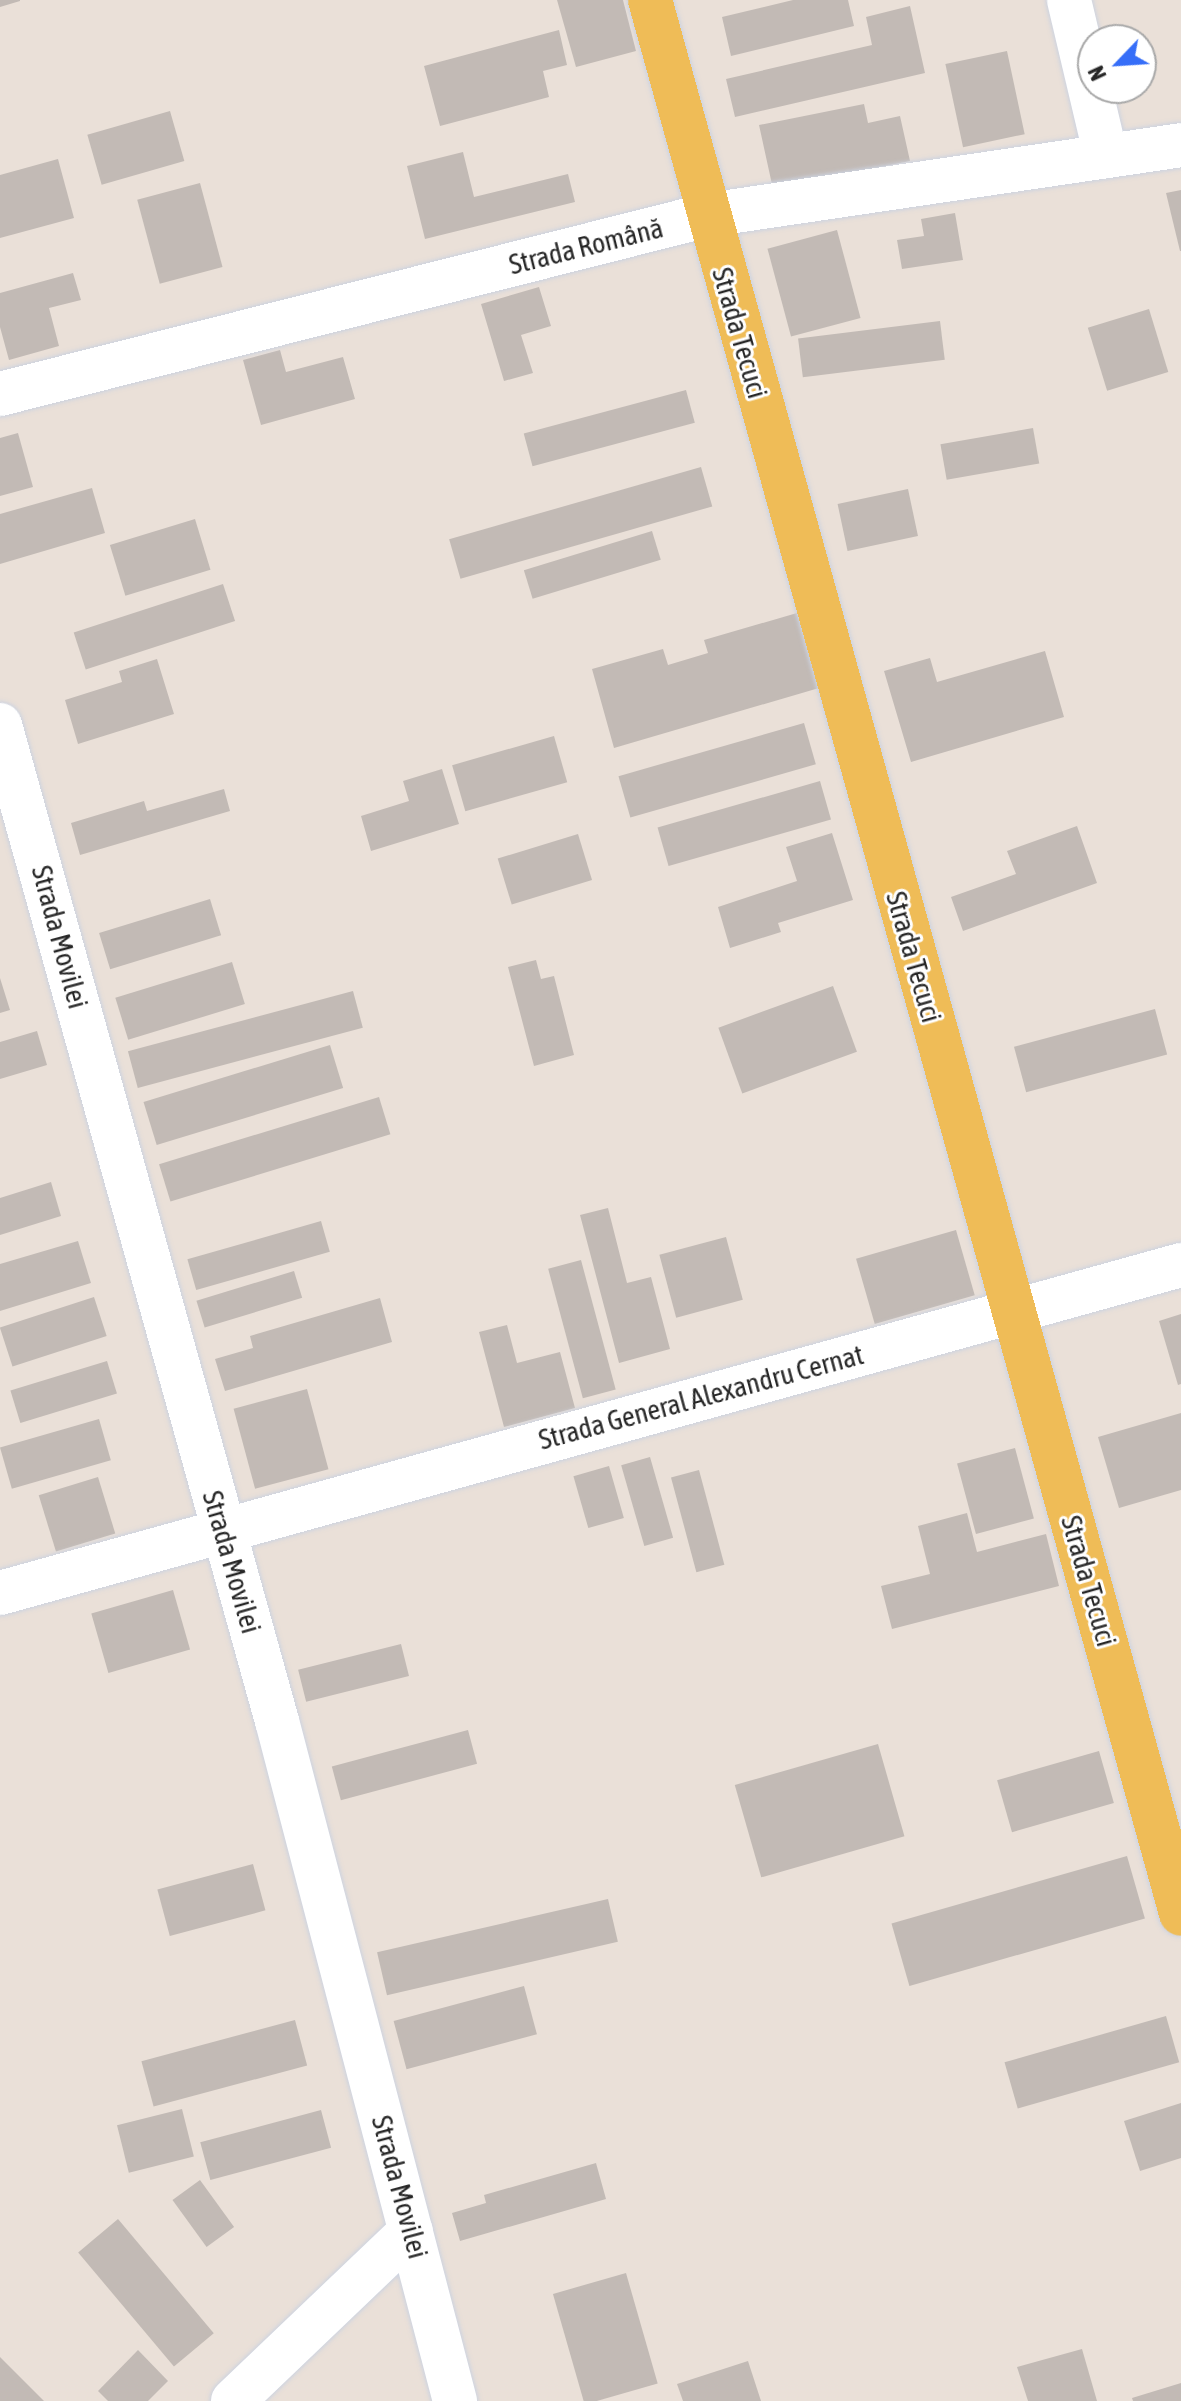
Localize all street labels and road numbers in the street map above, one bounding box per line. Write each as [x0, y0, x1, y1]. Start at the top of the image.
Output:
street label: Strada Română [505, 211, 667, 281]
street label: Strada Tecuci [705, 264, 775, 402]
street label: Strada Movilei [25, 862, 95, 1012]
street label: Strada Tecuci [879, 888, 949, 1026]
street label: Strada General Alexandru Cernat [535, 1337, 867, 1457]
street label: Strada Movilei [196, 1487, 268, 1637]
street label: Strada Tecuci [1054, 1512, 1124, 1650]
street label: Strada Movilei [365, 2112, 435, 2262]

